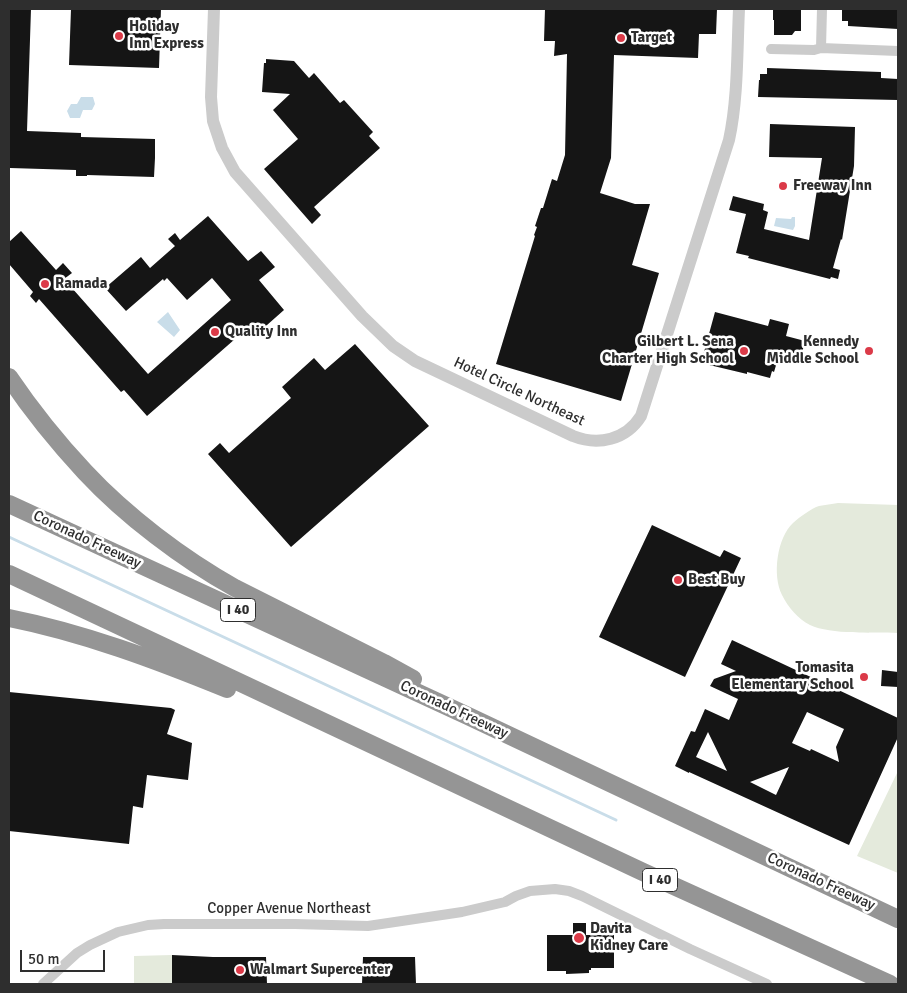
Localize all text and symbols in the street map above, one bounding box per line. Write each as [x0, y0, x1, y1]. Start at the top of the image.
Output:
place label: Holiday Inn Express [129, 18, 204, 53]
place label: Target [631, 29, 672, 47]
marker: Holiday Inn Express [113, 30, 125, 42]
marker: Target [615, 32, 627, 44]
place label: Freeway Inn [793, 177, 872, 195]
marker: Freeway Inn [777, 180, 789, 192]
place label: Ramada [55, 275, 107, 293]
marker: Ramada [39, 278, 51, 290]
place label: Quality Inn [225, 323, 298, 341]
marker: Quality Inn [209, 326, 221, 338]
place label: Gilbert L. Sena Charter High School [602, 333, 734, 368]
place label: Kennedy Middle School [767, 333, 859, 368]
marker: Gilbert L. Sena Charter High School [738, 345, 750, 357]
marker: Kennedy Middle School [863, 345, 875, 357]
street label: Hotel Circle Northeast [451, 354, 587, 430]
street label: Coronado Freeway [30, 507, 144, 573]
place label: Best Buy [688, 571, 745, 589]
marker: Best Buy [672, 574, 684, 586]
road number: I 40 [220, 598, 256, 622]
place label: Tomasita Elementary School [731, 659, 854, 694]
marker: Tomasita Elementary School [858, 671, 870, 683]
street label: Coronado Freeway [397, 677, 511, 743]
street label: Coronado Freeway [764, 849, 878, 915]
road number: I 40 [642, 868, 678, 892]
street label: Copper Avenue Northeast [207, 900, 371, 918]
place label: Davita Kidney Care [590, 920, 668, 955]
marker: Davita Kidney Care [572, 931, 586, 945]
scale bar [22, 940, 108, 972]
text: 50 m [28, 950, 59, 968]
place label: Walmart Supercenter [250, 961, 390, 979]
marker: Walmart Supercenter [234, 964, 246, 976]

